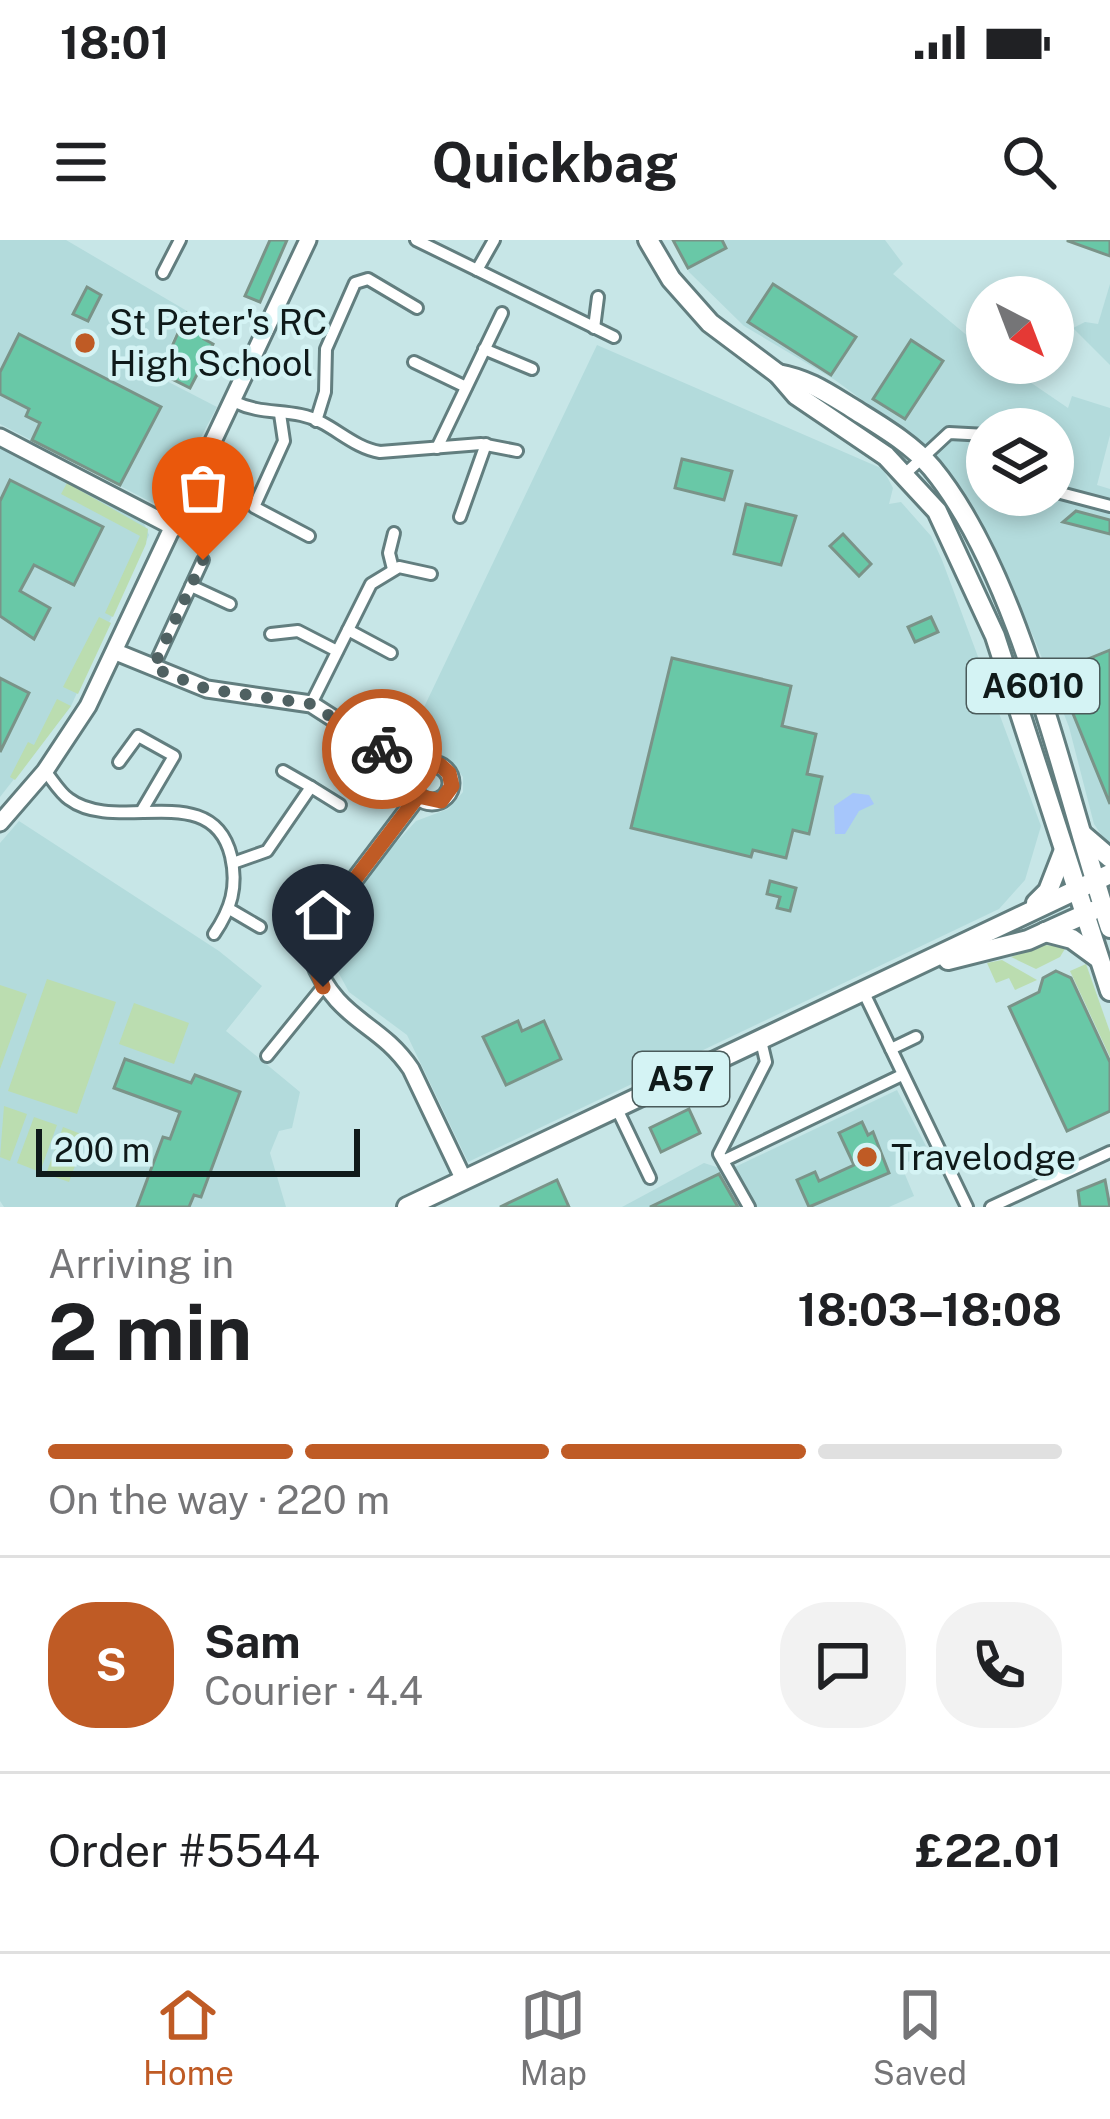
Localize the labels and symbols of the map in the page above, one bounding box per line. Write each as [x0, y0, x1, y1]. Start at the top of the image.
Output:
north arrow [966, 276, 1074, 384]
place label: St Peter's RC High School [109, 301, 327, 384]
marker: St Peter's RC High School [72, 330, 98, 356]
pin [152, 437, 254, 560]
road number: A6010 [967, 659, 1099, 713]
courier [322, 689, 442, 809]
pin [272, 864, 374, 987]
road number: A57 [633, 1052, 729, 1106]
scale bar [36, 1123, 360, 1176]
place label: Travelodge [891, 1136, 1076, 1178]
marker: Travelodge [854, 1144, 880, 1170]

